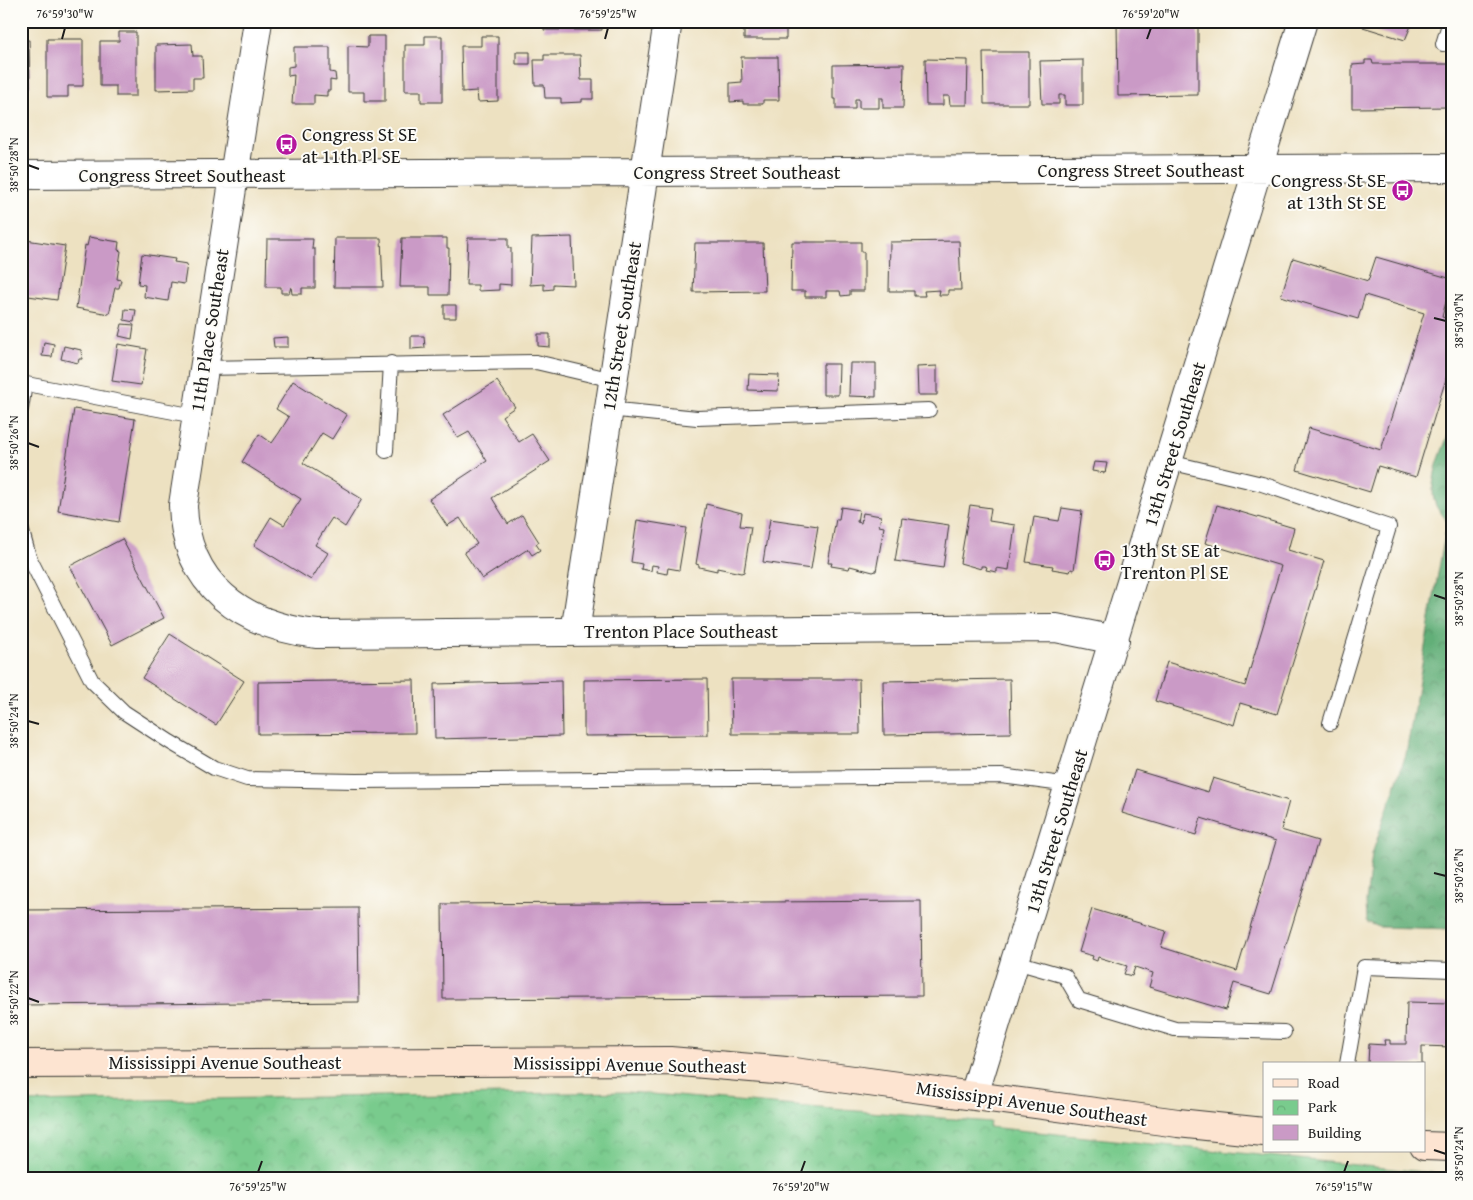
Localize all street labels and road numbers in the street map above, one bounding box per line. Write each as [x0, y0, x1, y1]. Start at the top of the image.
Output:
street label: Congress Street Southeast [1038, 156, 1245, 184]
street label: Congress Street Southeast [634, 158, 841, 186]
street label: Congress Street Southeast [79, 161, 286, 189]
street label: 12th Street Southeast [594, 239, 648, 413]
street label: 11th Place Southeast [182, 246, 236, 414]
street label: 13th Street Southeast [1136, 358, 1212, 530]
street label: Trenton Place Southeast [584, 617, 778, 645]
street label: 13th Street Southeast [1018, 745, 1094, 917]
street label: Mississippi Avenue Southeast [108, 1048, 342, 1076]
street label: Mississippi Avenue Southeast [513, 1048, 747, 1080]
street label: Mississippi Avenue Southeast [915, 1073, 1150, 1133]

